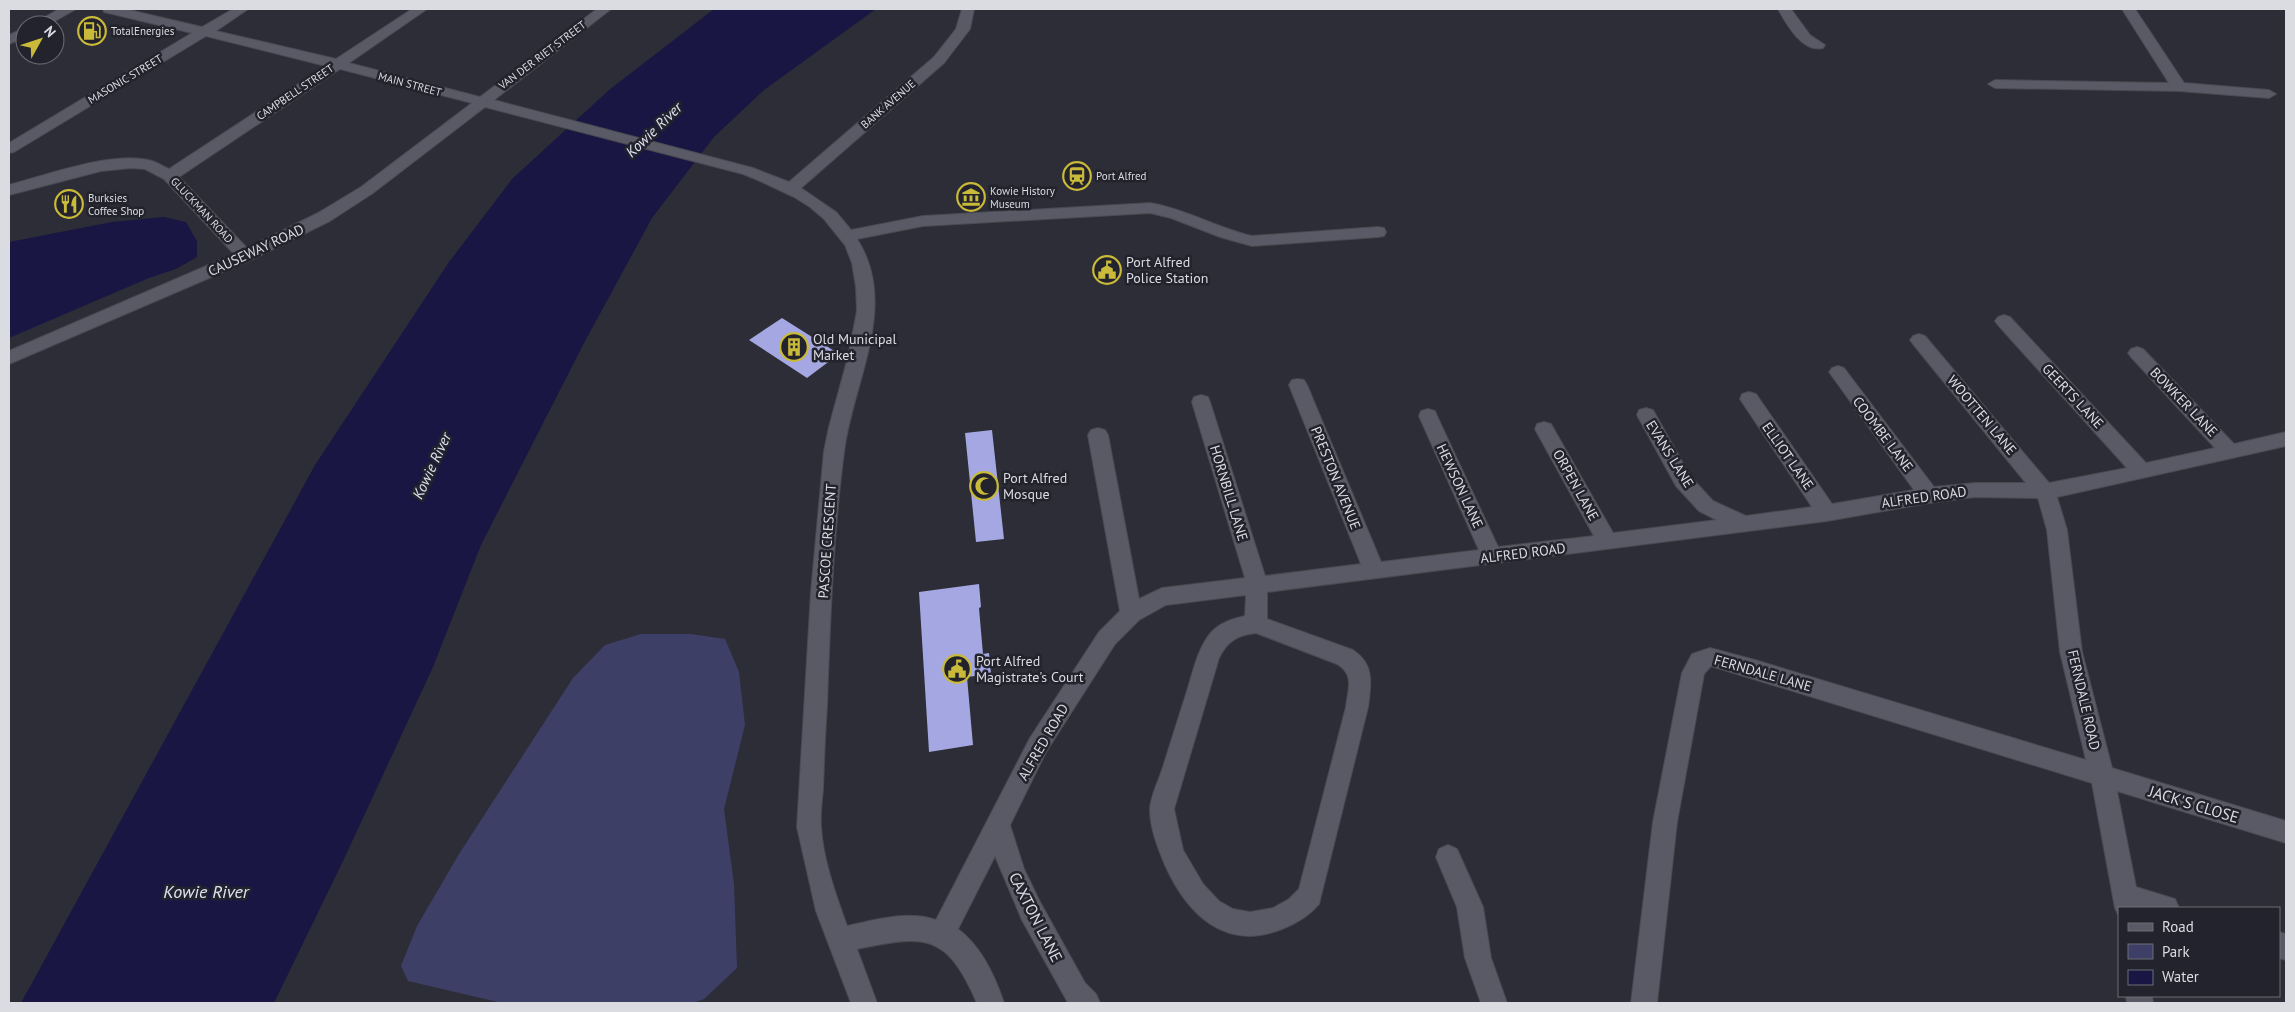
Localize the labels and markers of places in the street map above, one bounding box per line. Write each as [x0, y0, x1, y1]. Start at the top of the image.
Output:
fuel station icon: TotalEnergies [77, 16, 107, 46]
place label: TotalEnergies [111, 24, 175, 38]
station icon: Port Alfred [1062, 161, 1092, 191]
place label: Port Alfred [1096, 169, 1147, 183]
museum icon: Kowie History Museum [956, 182, 986, 212]
place label: Kowie History Museum [990, 184, 1056, 211]
restaurant icon: Burksies Coffee Shop [54, 189, 84, 219]
place label: Burksies Coffee Shop [88, 191, 144, 218]
place label: Port Alfred Police Station [1126, 253, 1208, 287]
public building icon: Port Alfred Police Station [1092, 255, 1122, 285]
place label: Old Municipal Market [813, 330, 897, 364]
building icon: Old Municipal Market [779, 332, 809, 362]
place label: Port Alfred Mosque [1003, 469, 1067, 503]
mosque icon: Port Alfred Mosque [969, 471, 999, 501]
place label: Port Alfred Magistrate's Court [976, 652, 1084, 686]
public building icon: Port Alfred Magistrate's Court [942, 654, 972, 684]

